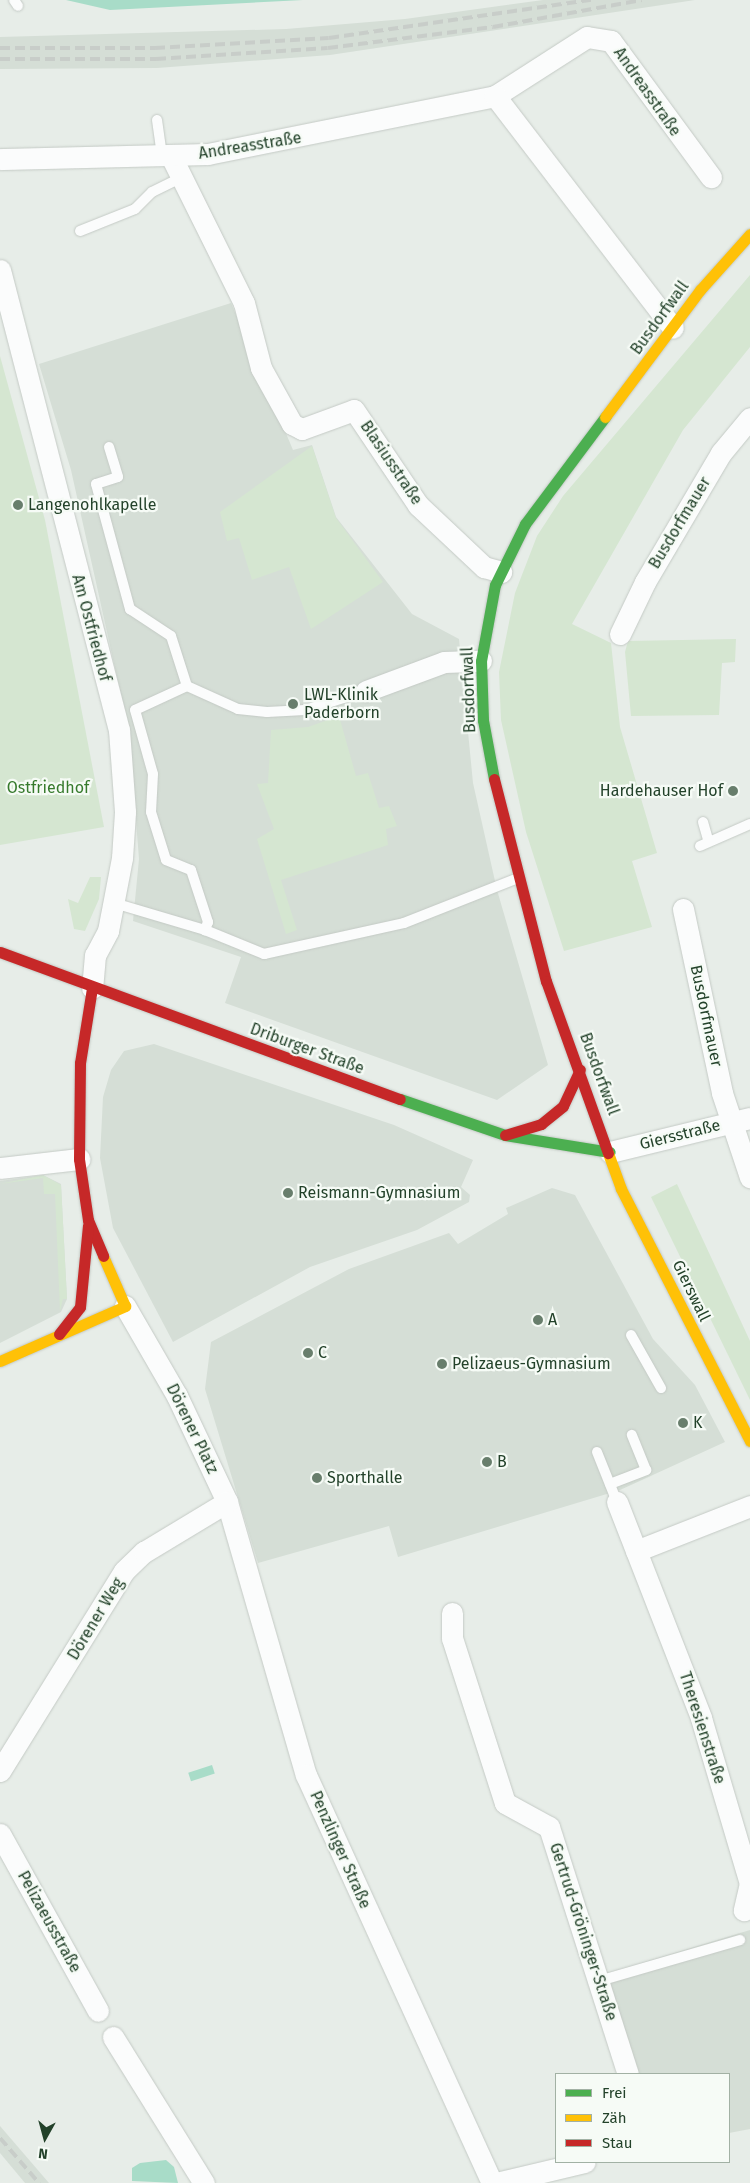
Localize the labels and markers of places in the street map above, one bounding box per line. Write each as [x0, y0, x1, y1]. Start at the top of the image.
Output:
place label: Langenohlkapelle [28, 495, 156, 515]
marker: Langenohlkapelle [12, 499, 24, 511]
place label: LWL-Klinik Paderborn [304, 685, 380, 723]
marker: LWL-Klinik Paderborn [286, 697, 300, 711]
place label: Hardehauser Hof [600, 781, 723, 801]
marker: Hardehauser Hof [727, 785, 739, 797]
place label: Reismann-Gymnasium [298, 1183, 460, 1203]
marker: Reismann-Gymnasium [282, 1187, 294, 1199]
place label: A [548, 1310, 557, 1330]
marker: A [532, 1314, 544, 1326]
place label: C [318, 1343, 327, 1363]
marker: C [302, 1347, 314, 1359]
place label: Pelizaeus-Gymnasium [452, 1354, 611, 1374]
marker: Pelizaeus-Gymnasium [436, 1358, 448, 1370]
place label: K [693, 1413, 702, 1433]
marker: K [677, 1417, 689, 1429]
place label: B [497, 1452, 507, 1472]
marker: B [481, 1456, 493, 1468]
place label: Sporthalle [327, 1468, 402, 1488]
marker: Sporthalle [311, 1472, 323, 1484]

